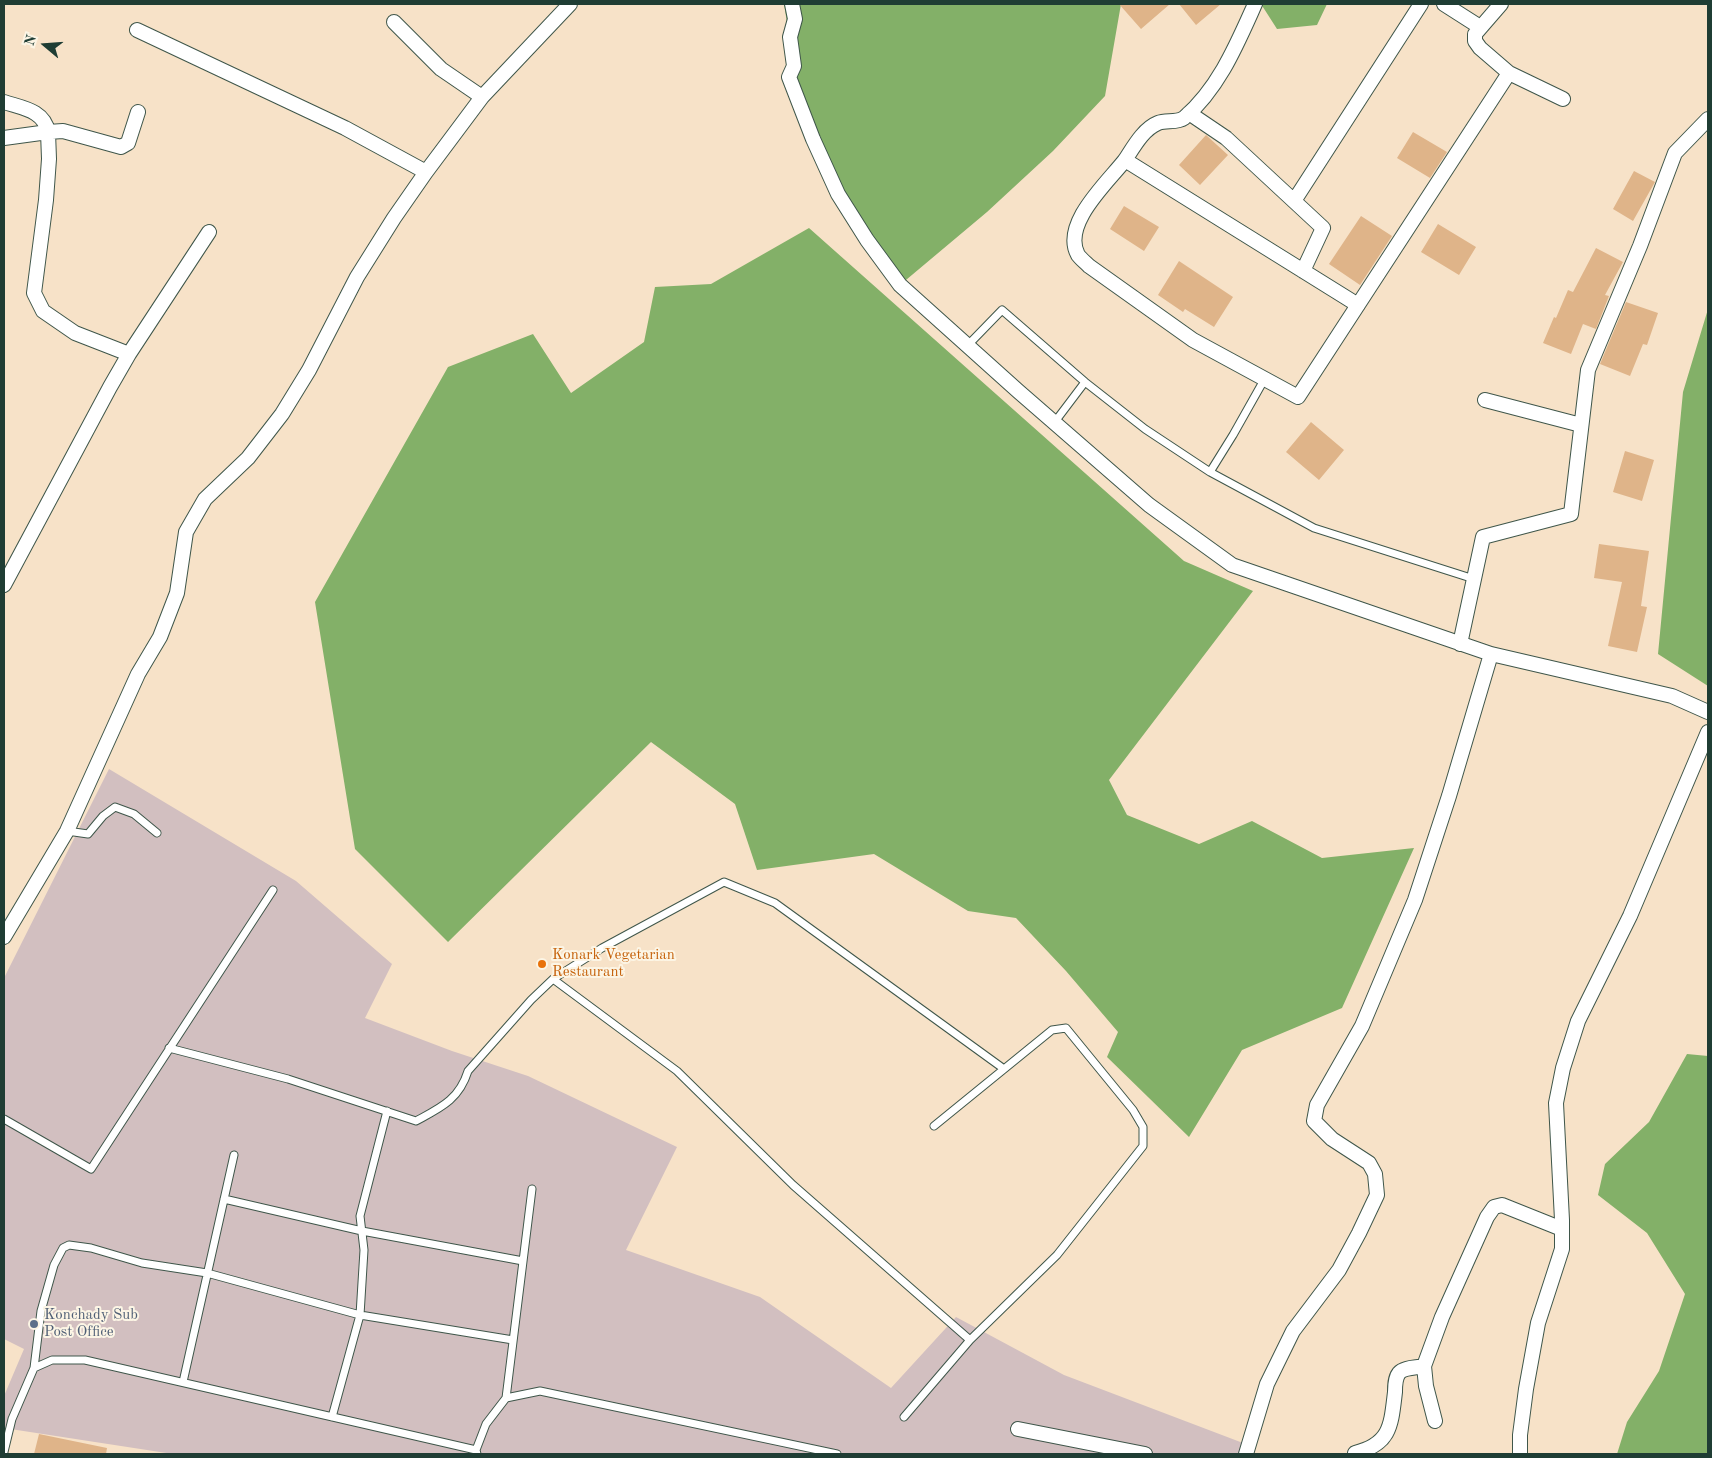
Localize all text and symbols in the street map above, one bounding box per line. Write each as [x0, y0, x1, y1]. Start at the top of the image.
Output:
north arrow [20, 20, 70, 70]
text: N [22, 33, 39, 48]
place label: Konark Vegetarian Restaurant [552, 946, 675, 981]
marker: Konark Vegetarian Restaurant [536, 958, 548, 970]
place label: Konchady Sub Post Office [44, 1306, 138, 1341]
marker: Konchady Sub Post Office [28, 1318, 40, 1330]

